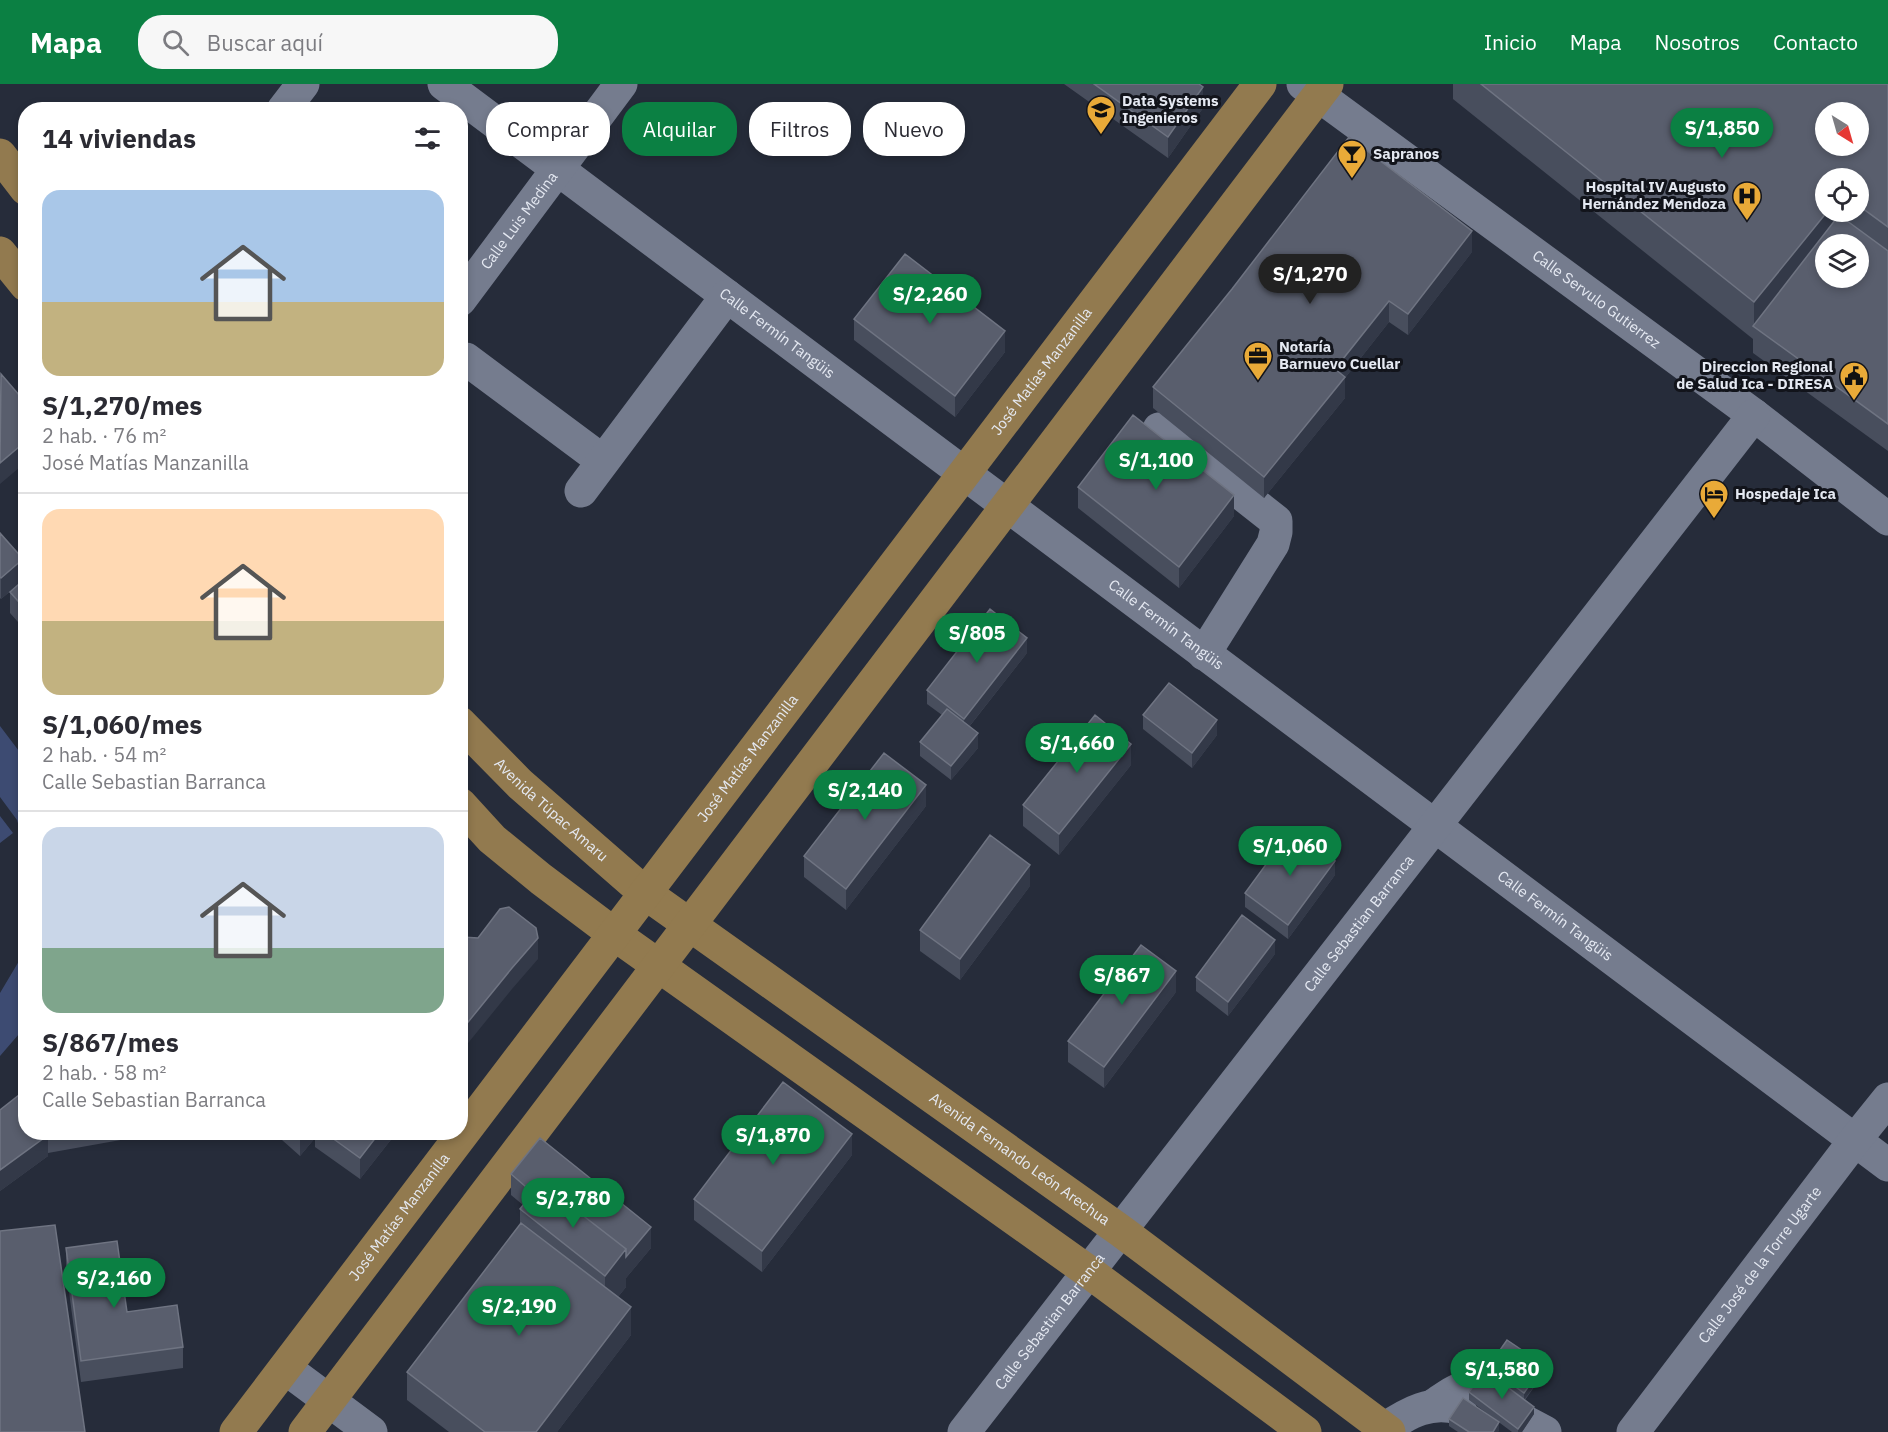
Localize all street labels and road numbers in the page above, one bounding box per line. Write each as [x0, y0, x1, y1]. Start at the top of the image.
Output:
street label: Calle Luis Medina [476, 168, 561, 273]
street label: Calle Servulo Gutierrez [1529, 246, 1665, 352]
street label: Calle Fermín Tangüis [716, 283, 839, 382]
street label: José Matías Manzanilla [987, 303, 1096, 439]
street label: Calle Fermín Tangüis [1105, 575, 1228, 674]
street label: José Matías Manzanilla [693, 690, 802, 826]
street label: Avenida Túpac Amaru [491, 754, 612, 865]
street label: Calle Sebastian Barranca [1300, 851, 1418, 995]
street label: Calle Fermín Tangüis [1494, 866, 1617, 965]
street label: Avenida Fernando León Arechua [926, 1088, 1114, 1229]
street label: José Matías Manzanilla [344, 1149, 453, 1284]
street label: Calle José de la Torre Ugarte [1694, 1182, 1825, 1347]
street label: Calle Sebastian Barranca [990, 1249, 1109, 1393]

